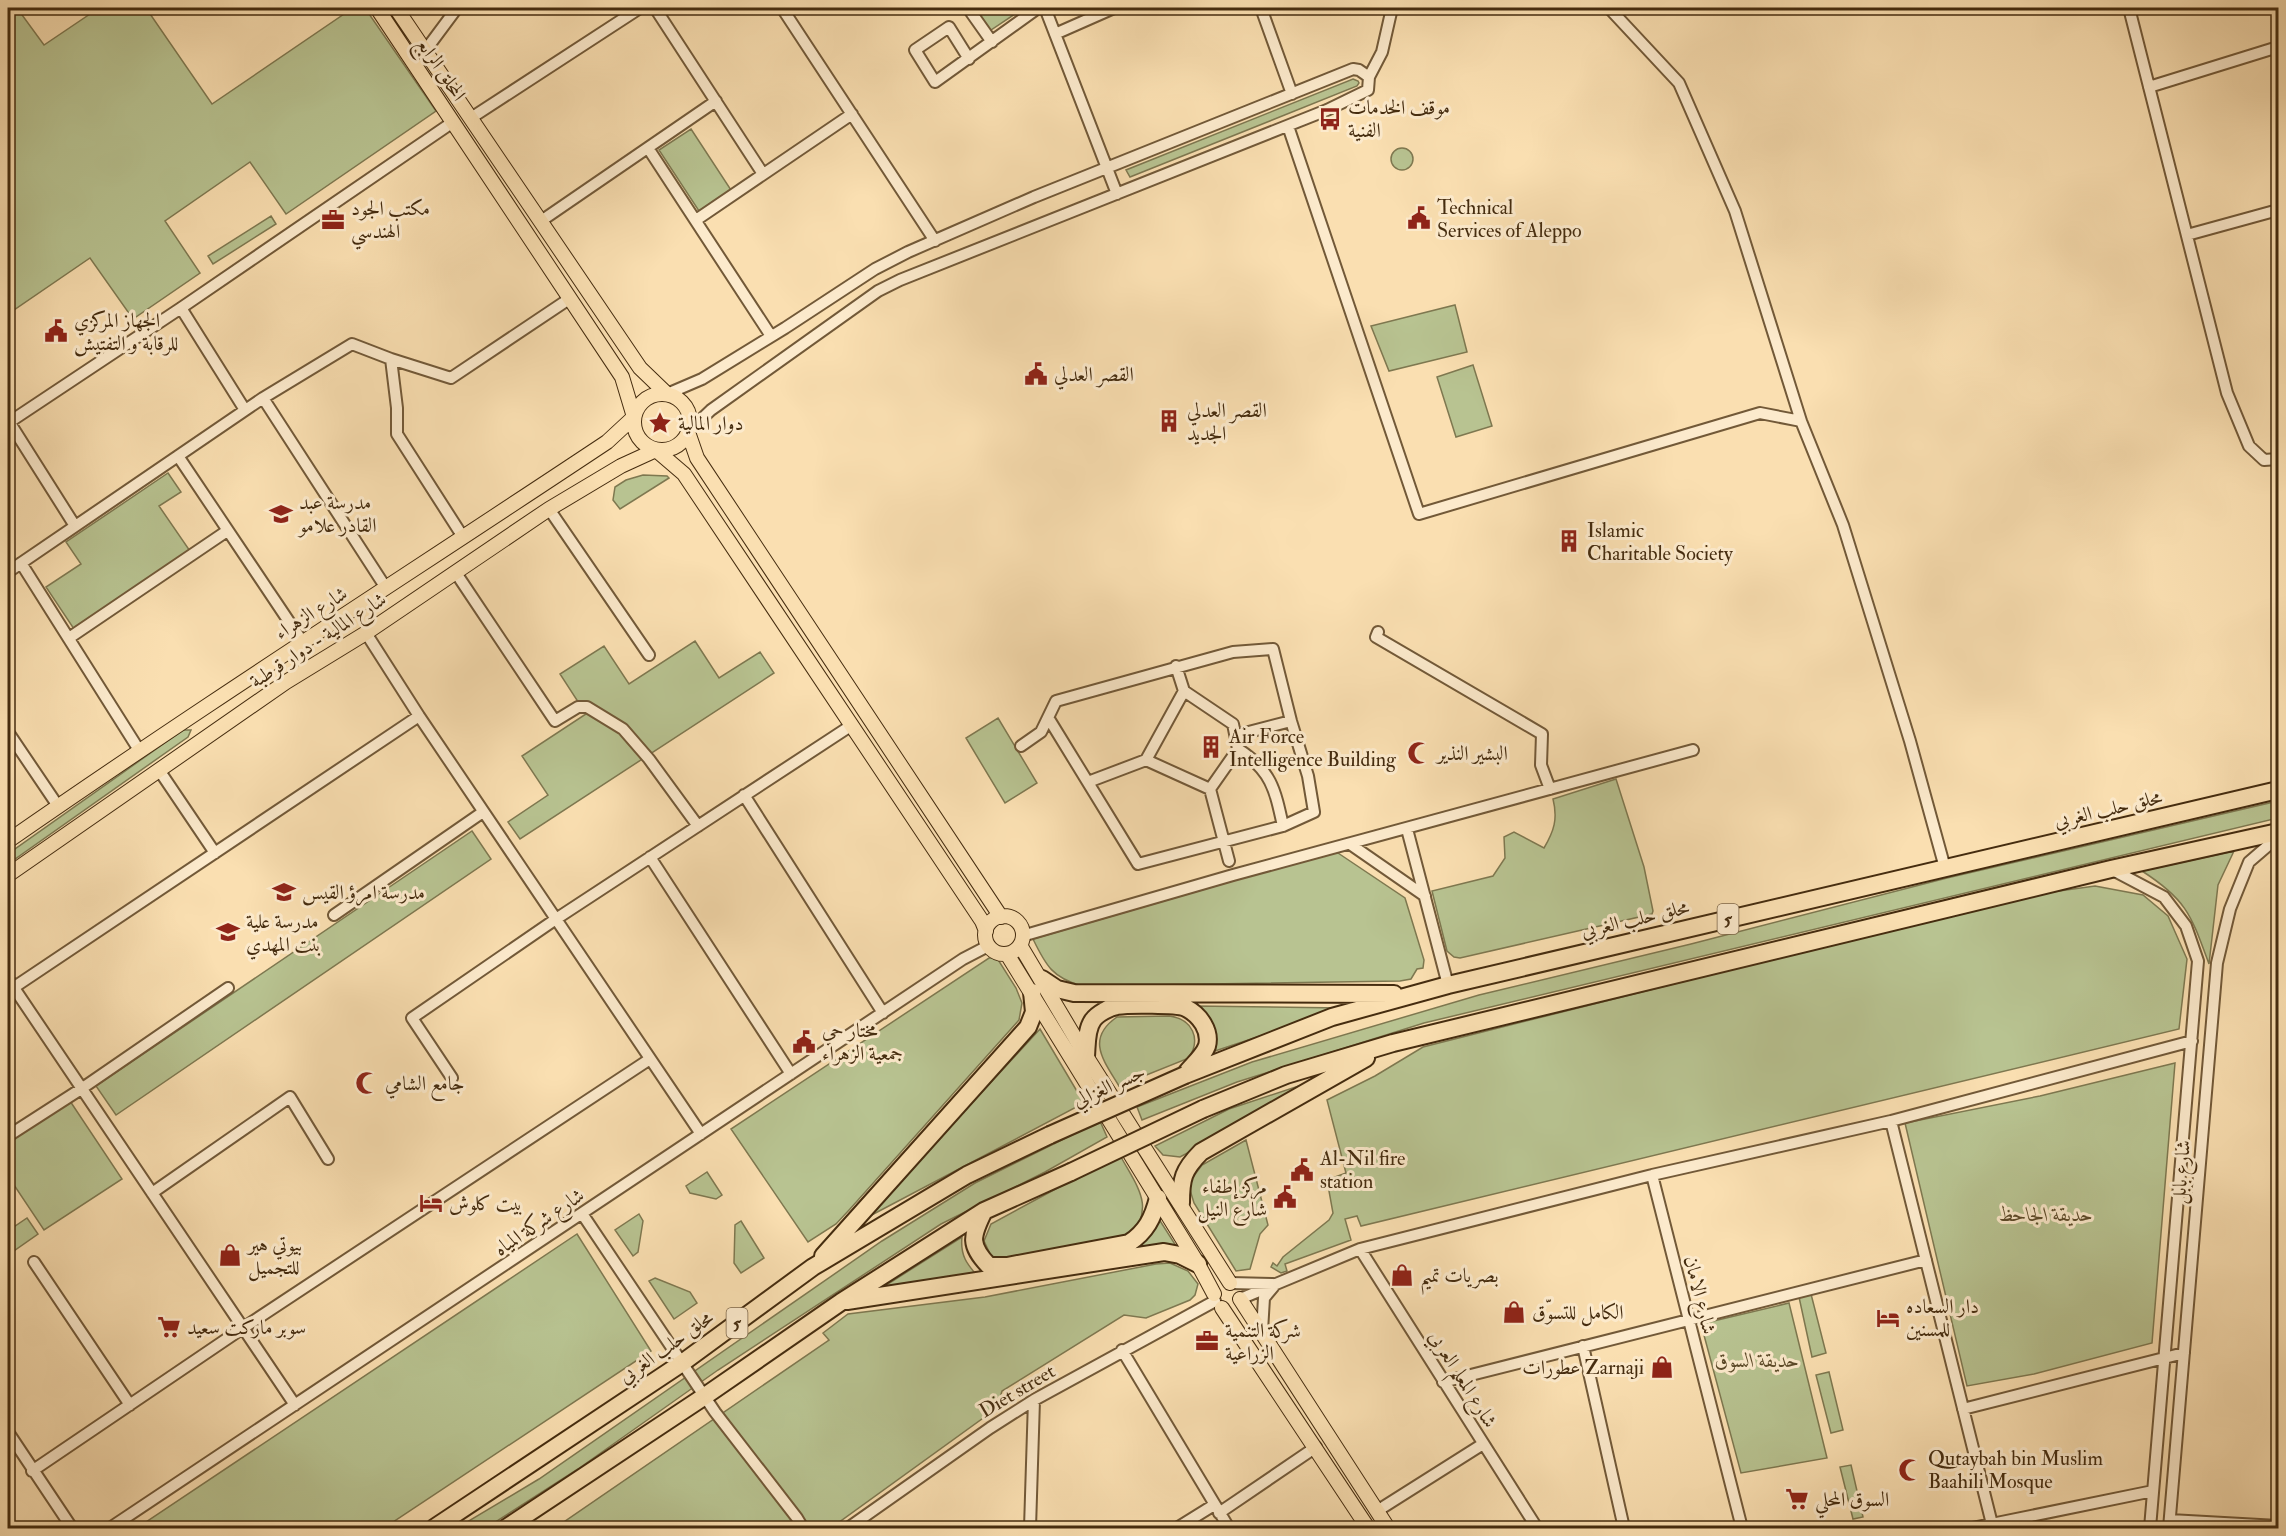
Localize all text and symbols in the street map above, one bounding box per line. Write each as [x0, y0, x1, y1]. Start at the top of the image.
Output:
street label: المحلق الرابع [407, 32, 471, 108]
place label: موقف الخدمات الفنية [1348, 95, 1450, 143]
bus stop icon: موقف الخدمات الفنية [1317, 106, 1343, 132]
place label: Technical Services of Aleppo [1437, 195, 1582, 244]
place label: مكتب الجود الهندسي [351, 196, 430, 250]
public building icon: Technical Services of Aleppo [1406, 205, 1432, 231]
office icon: مكتب الجود الهندسي [320, 207, 346, 233]
place label: الجهاز المركزي للرقابة و التفتيش [74, 308, 178, 357]
public building icon: الجهاز المركزي للرقابة و التفتيش [43, 318, 69, 344]
public building icon: القصر العدلي [1023, 361, 1049, 387]
place label: القصر العدلي [1054, 362, 1134, 390]
place label: القصر العدلي الجديد [1187, 398, 1267, 446]
building icon: القصر العدلي الجديد [1156, 408, 1182, 434]
place icon: دوار المالية [647, 410, 673, 436]
place label: دوار المالية [678, 411, 744, 436]
place label: مدرسة عبد القادر علامو [297, 490, 376, 538]
school or university icon: مدرسة عبد القادر علامو [268, 501, 294, 527]
place label: Islamic Charitable Society [1587, 518, 1734, 566]
building icon: Islamic Charitable Society [1556, 528, 1582, 554]
street label: شارع الزهراء [270, 581, 355, 649]
street label: شارع المالية - دوار قرطبة [245, 587, 394, 698]
place label: Air Force Intelligence Building [1228, 724, 1397, 772]
building icon: Air Force Intelligence Building [1198, 734, 1224, 760]
mosque icon: البشير النذير [1406, 740, 1432, 766]
place label: البشير النذير [1435, 741, 1508, 766]
street label: محلق حلب الغربي [2051, 784, 2165, 837]
school or university icon: مدرسة امرؤ القيس [271, 879, 297, 905]
place label: مدرسة امرؤ القيس [302, 880, 425, 906]
street label: محلق حلب الغربي [1578, 894, 1692, 947]
road number: 5 [1718, 904, 1738, 934]
place label: مدرسة علية بنت المهدي [246, 909, 321, 960]
school or university icon: مدرسة علية بنت المهدي [215, 919, 241, 945]
place label: مختار حي جمعية الزهراء [822, 1018, 903, 1066]
public building icon: مختار حي جمعية الزهراء [791, 1029, 817, 1055]
street label: جسر الغزالي [1069, 1059, 1150, 1116]
mosque icon: جامع الشامي [354, 1070, 380, 1096]
place label: جامع الشامي [385, 1071, 465, 1101]
street label: شارع بابل [2166, 1139, 2201, 1205]
place label: Al-Nil fire station [1319, 1146, 1405, 1194]
public building icon: Al-Nil fire station [1289, 1157, 1315, 1183]
place label: مركز إطفاء شارع النيل [1198, 1174, 1267, 1227]
street label: شارع شركة المياه [489, 1183, 592, 1266]
public building icon: مركز إطفاء شارع النيل [1272, 1184, 1298, 1210]
hotel icon: بيت كلوش [418, 1190, 444, 1216]
place label: بيت كلوش [449, 1191, 523, 1216]
park label: حديقة الجاحظ [1999, 1202, 2093, 1227]
place label: بيوتي هير للتجميل [246, 1232, 302, 1282]
shop icon: بيوتي هير للتجميل [217, 1242, 243, 1268]
street label: شارع الامان [1673, 1253, 1722, 1338]
shop icon: بصريات تميم [1389, 1262, 1415, 1288]
place label: بصريات تميم [1420, 1263, 1499, 1295]
place label: دار السعاده للمسنين [1906, 1294, 1979, 1342]
place label: الكامل للتسوّق [1532, 1298, 1624, 1327]
shop icon: الكامل للتسوّق [1501, 1299, 1527, 1325]
street label: محلق حلب الغربي [614, 1305, 720, 1391]
hotel icon: دار السعاده للمسنين [1875, 1305, 1901, 1331]
road number: 5 [726, 1308, 748, 1338]
supermarket icon: سوبر ماركت سعيد [156, 1314, 182, 1340]
place label: سوبر ماركت سعيد [187, 1315, 306, 1340]
place label: شركة التنمية الزراعية [1225, 1318, 1301, 1366]
street label: شارع المعلم العربي [1416, 1326, 1503, 1436]
office icon: شركة التنمية الزراعية [1194, 1328, 1220, 1354]
park label: حديقة السوق [1715, 1348, 1799, 1373]
shop icon: عطورات Zarnaji [1649, 1354, 1675, 1380]
place label: عطورات Zarnaji [1522, 1355, 1644, 1380]
street label: Diet street [974, 1358, 1060, 1423]
place label: Qutaybah bin Muslim Baahili Mosque [1928, 1446, 2103, 1494]
mosque icon: Qutaybah bin Muslim Baahili Mosque [1897, 1457, 1923, 1483]
supermarket icon: السوق المحلي [1784, 1486, 1810, 1512]
place label: السوق المحلي [1815, 1487, 1889, 1519]

